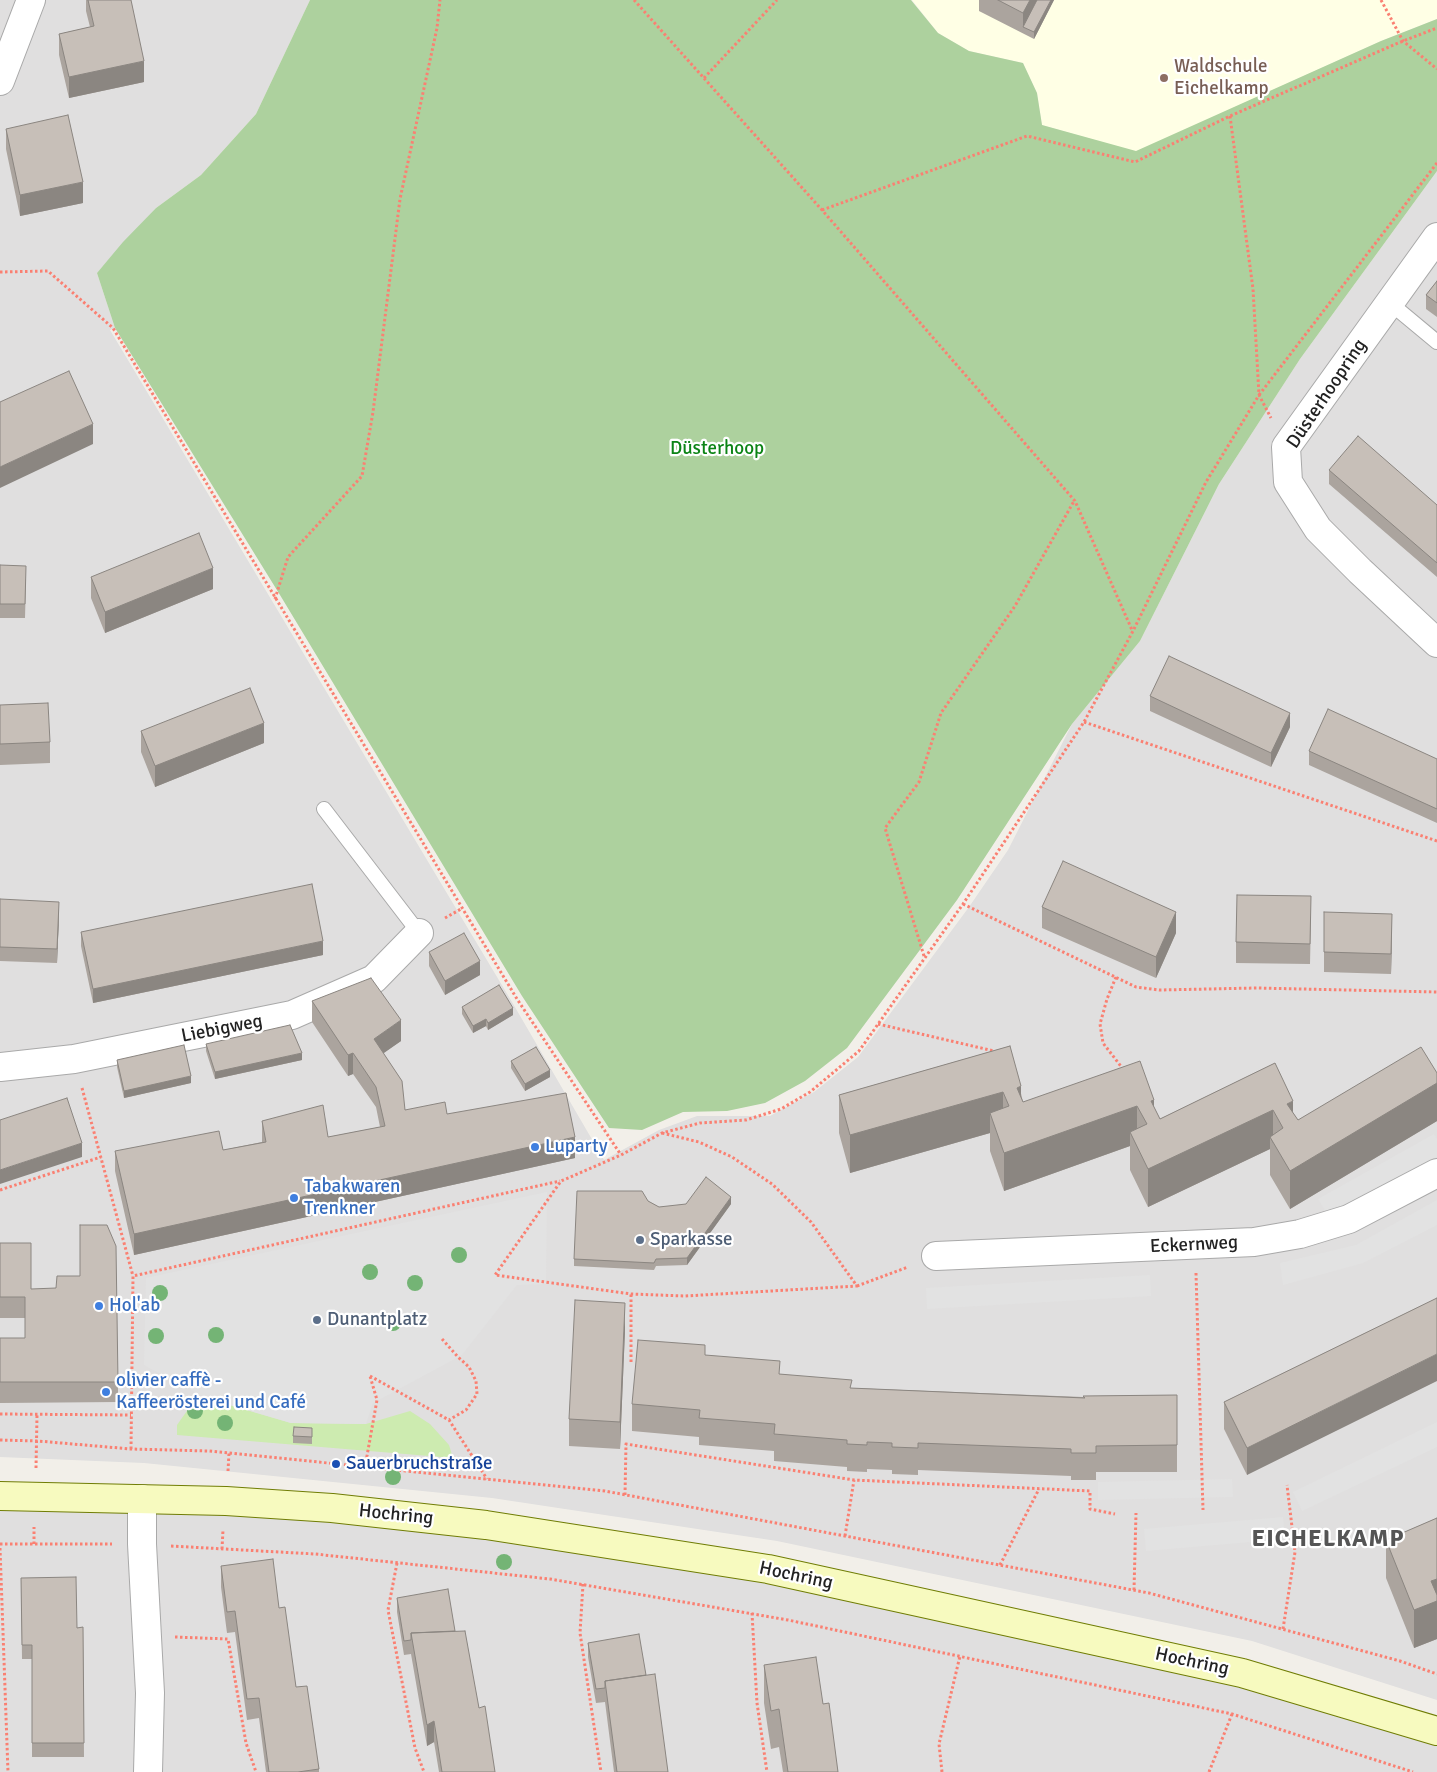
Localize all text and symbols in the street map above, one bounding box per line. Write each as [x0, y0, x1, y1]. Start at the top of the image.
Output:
place label: Waldschule Eichelkamp [1174, 56, 1269, 100]
marker: Waldschule Eichelkamp [1158, 72, 1170, 84]
street label: Düsterhoopring [1282, 335, 1372, 453]
park label: Düsterhoop [670, 438, 764, 460]
street label: Liebigweg [179, 1010, 265, 1048]
place label: Luparty [545, 1136, 608, 1158]
marker: Luparty [529, 1141, 541, 1153]
place label: Tabakwaren Trenkner [304, 1176, 400, 1220]
marker: Tabakwaren Trenkner [288, 1192, 300, 1204]
place label: Sparkasse [650, 1229, 733, 1251]
street label: Eckernweg [1149, 1231, 1239, 1259]
marker: Sparkasse [634, 1234, 646, 1246]
place label: Hol'ab [109, 1295, 160, 1317]
marker: Hol'ab [93, 1300, 105, 1312]
place label: Dunantplatz [327, 1309, 427, 1331]
marker: Dunantplatz [311, 1314, 323, 1326]
place label: olivier caffè - Kaffeerösterei und Café [116, 1370, 306, 1414]
marker: olivier caffè - Kaffeerösterei und Café [100, 1386, 112, 1398]
place label: Sauerbruchstraße [346, 1453, 493, 1475]
marker: Sauerbruchstraße [330, 1458, 342, 1470]
street label: Hochring [358, 1500, 434, 1530]
district label: EICHELKAMP [1250, 1526, 1406, 1554]
street label: Hochring [757, 1557, 835, 1595]
street label: Hochring [1153, 1643, 1231, 1681]

